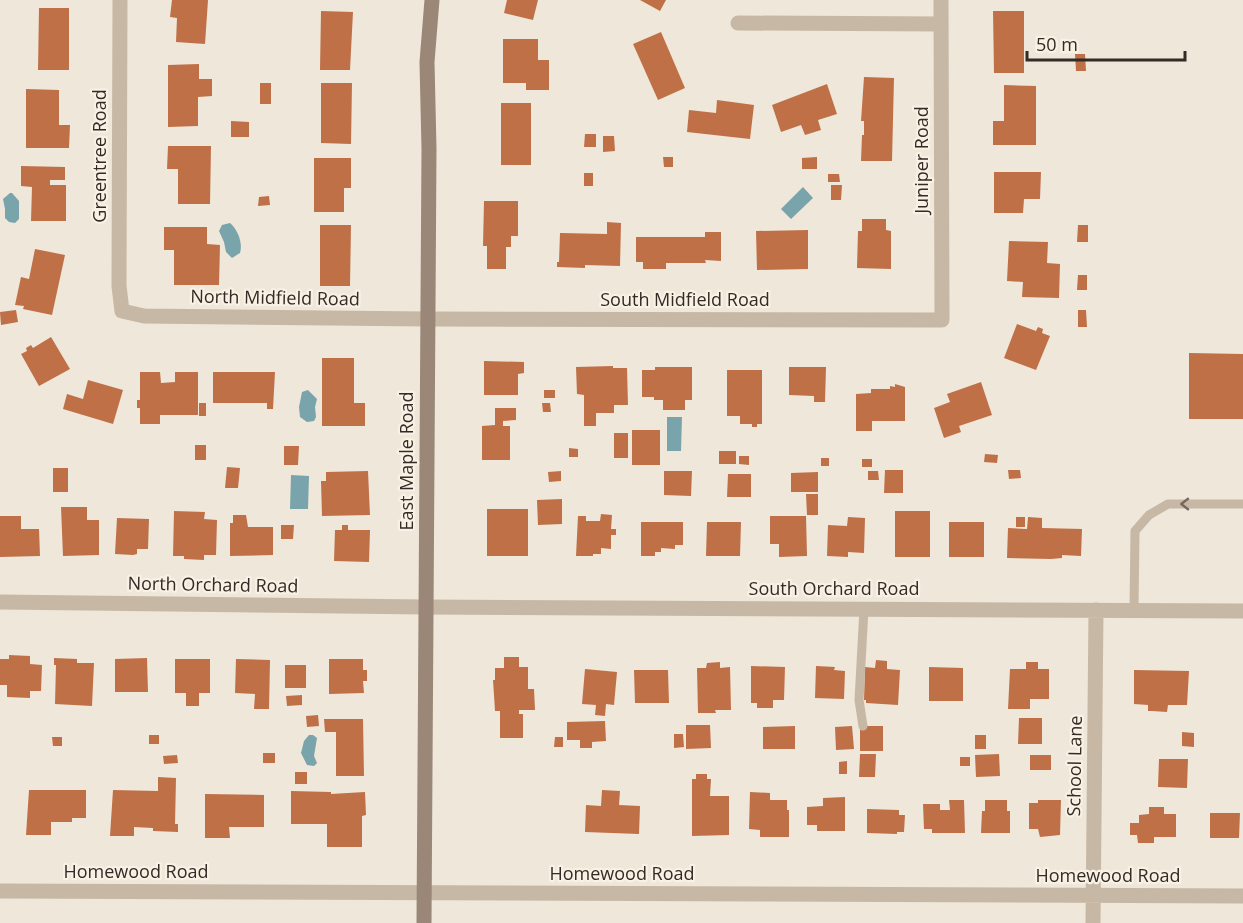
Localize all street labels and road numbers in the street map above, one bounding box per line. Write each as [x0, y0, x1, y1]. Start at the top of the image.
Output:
street label: Greentree Road [87, 89, 111, 223]
street label: Juniper Road [909, 106, 933, 216]
street label: North Midfield Road [190, 284, 360, 310]
street label: South Midfield Road [600, 287, 770, 311]
street label: East Maple Road [394, 391, 418, 531]
street label: North Orchard Road [127, 571, 299, 597]
street label: South Orchard Road [749, 576, 919, 600]
street label: School Lane [1061, 715, 1087, 817]
street label: Homewood Road [63, 859, 209, 883]
street label: Homewood Road [549, 861, 695, 885]
street label: Homewood Road [1035, 863, 1181, 887]

